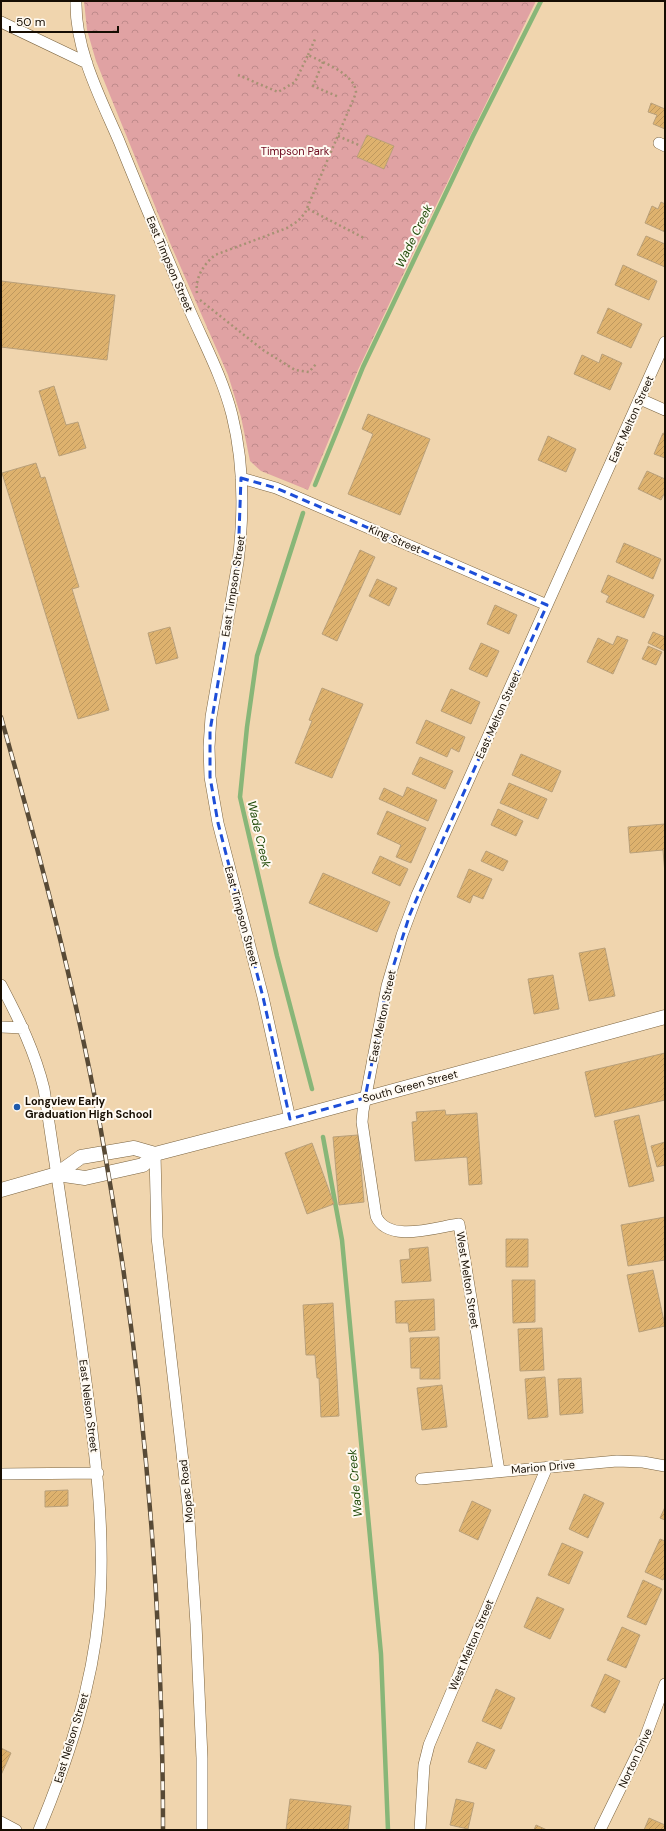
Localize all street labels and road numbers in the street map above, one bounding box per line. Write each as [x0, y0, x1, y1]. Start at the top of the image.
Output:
street label: East Timpson Street [143, 214, 197, 314]
street label: East Melton Street [606, 373, 656, 465]
street label: King Street [367, 522, 423, 556]
street label: East Timpson Street [218, 534, 248, 638]
street label: East Melton Street [473, 669, 523, 761]
street label: East Timpson Street [222, 865, 262, 967]
street label: East Melton Street [365, 969, 399, 1063]
street label: South Green Street [361, 1067, 459, 1105]
street label: West Melton Street [453, 1231, 483, 1329]
street label: East Nelson Street [76, 1359, 102, 1453]
street label: Marion Drive [511, 1457, 575, 1477]
street label: Mopac Road [176, 1459, 196, 1523]
street label: West Melton Street [445, 1597, 497, 1693]
street label: East Nelson Street [51, 1691, 91, 1785]
street label: Norton Drive [615, 1726, 655, 1790]

